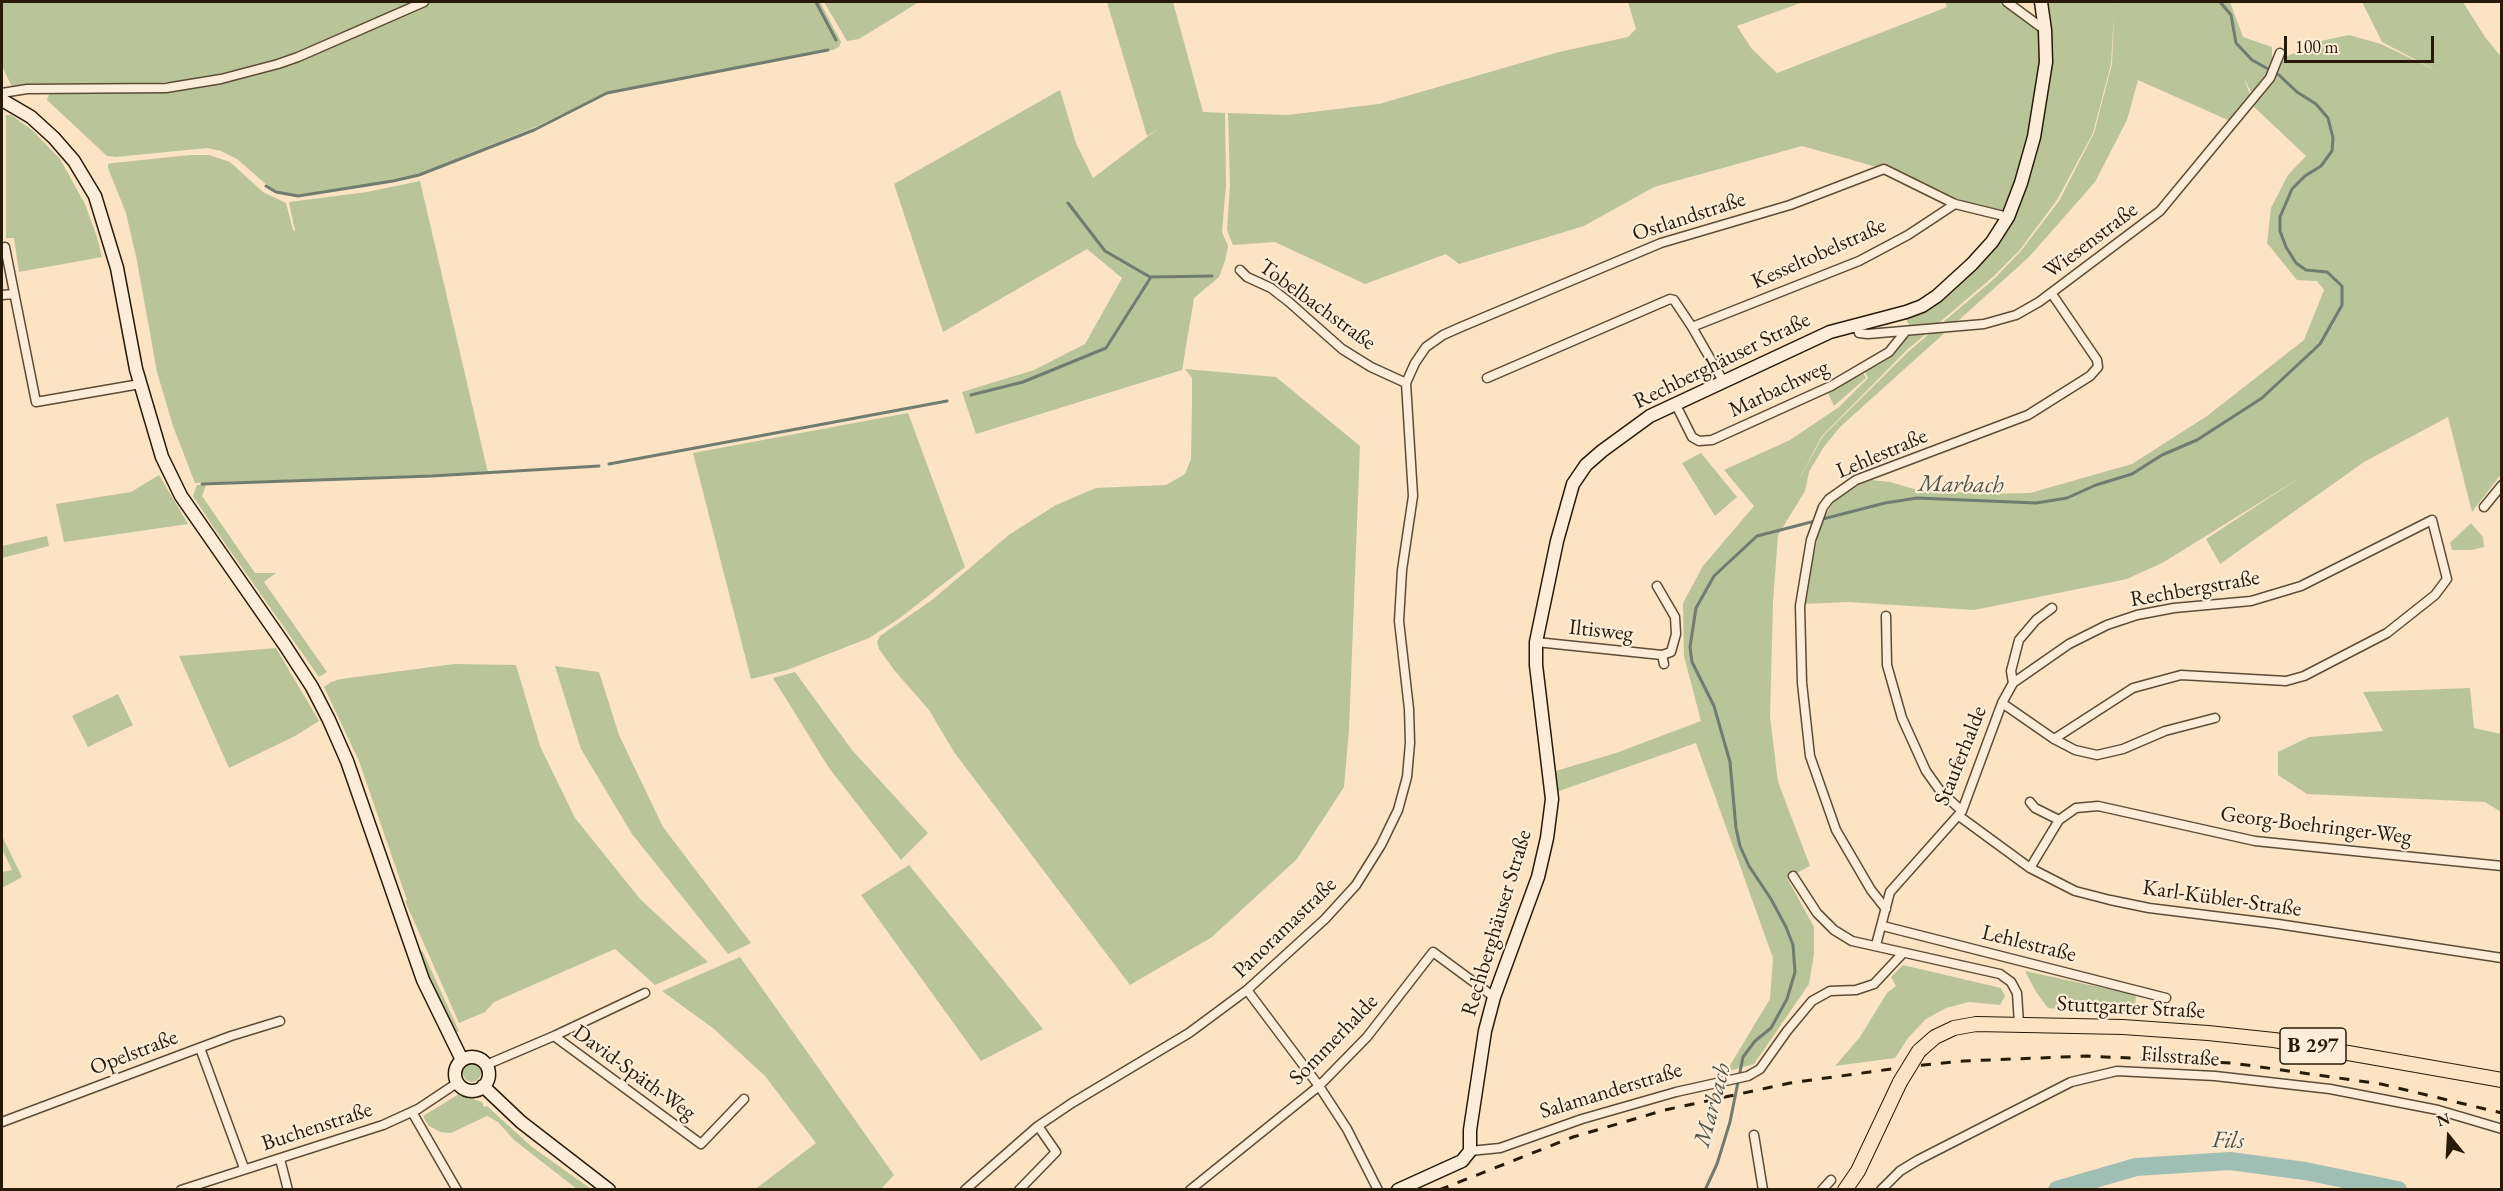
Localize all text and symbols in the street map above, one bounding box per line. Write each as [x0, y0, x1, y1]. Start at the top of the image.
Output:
scale bar [2287, 24, 2437, 62]
text: 100 m [2295, 35, 2339, 58]
street label: Ostlandstraße [1629, 186, 1749, 248]
street label: Wiesenstraße [2039, 197, 2143, 285]
street label: Kesseltobelstraße [1748, 213, 1890, 295]
street label: Tobelbachstraße [1253, 254, 1381, 356]
street label: Rechberghäuser Straße [1629, 307, 1815, 415]
street label: Marbachweg [1725, 354, 1833, 424]
street label: Lehlestraße [1832, 423, 1932, 485]
water label: Marbach [1918, 470, 2004, 500]
street label: Rechbergstraße [2128, 565, 2262, 613]
street label: Iltisweg [1567, 614, 1635, 648]
street label: Stauferhalde [1929, 702, 1993, 810]
street label: Georg-Boehringer-Weg [2219, 801, 2413, 851]
street label: Rechberghäuser Straße [1456, 827, 1538, 1019]
street label: Panoramastraße [1228, 872, 1342, 984]
street label: Karl-Kübler-Straße [2141, 875, 2303, 923]
street label: Lehlestraße [1979, 920, 2079, 968]
street label: Sommerhalde [1284, 989, 1384, 1091]
street label: Stuttgarter Straße [2056, 991, 2206, 1025]
street label: David-Späth-Weg [567, 1019, 701, 1127]
street label: Opelstraße [86, 1024, 182, 1082]
road number: B 297 [2280, 1028, 2346, 1064]
street label: Filsstraße [2140, 1041, 2220, 1073]
street label: Salamanderstraße [1537, 1057, 1685, 1125]
water label: Marbach [1688, 1060, 1738, 1150]
street label: Buchenstraße [258, 1097, 376, 1157]
north arrow [2419, 1107, 2479, 1167]
text: N [2434, 1107, 2453, 1131]
water label: Fils [2211, 1126, 2245, 1156]

